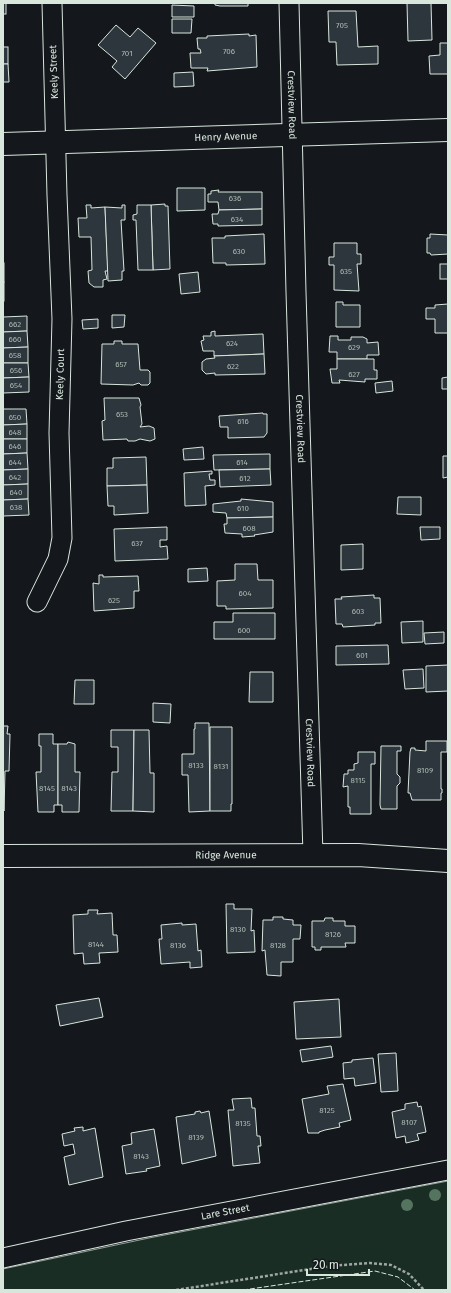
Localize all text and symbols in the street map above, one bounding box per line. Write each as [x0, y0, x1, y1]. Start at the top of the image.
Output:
house number: 705 [336, 21, 348, 30]
street label: Keely Street [47, 44, 61, 99]
house number: 706 [223, 47, 235, 56]
house number: 701 [121, 49, 133, 58]
street label: Crestview Road [285, 70, 298, 140]
street label: Henry Avenue [194, 130, 257, 144]
house number: 636 [229, 194, 241, 203]
house number: 634 [231, 215, 244, 224]
house number: 630 [233, 247, 246, 256]
house number: 635 [340, 267, 352, 276]
house number: 662 [9, 320, 21, 329]
house number: 660 [9, 335, 22, 344]
house number: 624 [226, 339, 239, 348]
house number: 629 [348, 343, 360, 352]
street label: Keely Court [54, 348, 67, 400]
house number: 658 [9, 351, 22, 360]
house number: 657 [115, 360, 127, 369]
house number: 622 [227, 362, 239, 371]
house number: 656 [10, 366, 22, 375]
house number: 627 [348, 370, 360, 379]
house number: 654 [10, 381, 23, 390]
street label: Crestview Road [293, 394, 307, 463]
house number: 653 [116, 410, 128, 419]
house number: 650 [9, 413, 22, 422]
house number: 616 [237, 417, 249, 426]
house number: 648 [9, 428, 22, 437]
house number: 646 [9, 442, 21, 451]
house number: 644 [9, 458, 22, 467]
house number: 614 [236, 458, 249, 467]
house number: 642 [9, 473, 21, 482]
house number: 612 [239, 474, 251, 483]
house number: 640 [10, 488, 23, 497]
house number: 638 [10, 503, 23, 512]
house number: 610 [237, 504, 249, 513]
house number: 608 [242, 524, 256, 533]
house number: 637 [131, 539, 143, 548]
house number: 604 [239, 589, 252, 598]
house number: 625 [108, 596, 120, 605]
house number: 603 [352, 607, 364, 616]
house number: 600 [237, 626, 251, 635]
house number: 601 [356, 651, 368, 660]
street label: Crestview Road [303, 718, 317, 787]
house number: 8133 [188, 761, 204, 770]
house number: 8131 [214, 762, 228, 771]
house number: 8109 [417, 766, 433, 775]
house number: 8115 [351, 776, 366, 785]
house number: 8145 [39, 784, 55, 793]
house number: 8143 [61, 784, 77, 793]
street label: Ridge Avenue [195, 849, 257, 861]
house number: 8130 [230, 925, 247, 934]
house number: 8126 [325, 930, 341, 939]
house number: 8144 [88, 940, 105, 949]
house number: 8136 [170, 941, 186, 950]
house number: 8128 [270, 941, 287, 950]
house number: 8125 [319, 1106, 335, 1115]
house number: 8107 [401, 1118, 417, 1127]
house number: 8135 [235, 1119, 251, 1128]
house number: 8139 [188, 1133, 204, 1142]
house number: 8143 [133, 1152, 149, 1161]
street label: Lare Street [200, 1202, 251, 1223]
scale bar [307, 1251, 369, 1277]
text: 20 m [313, 1258, 339, 1272]

